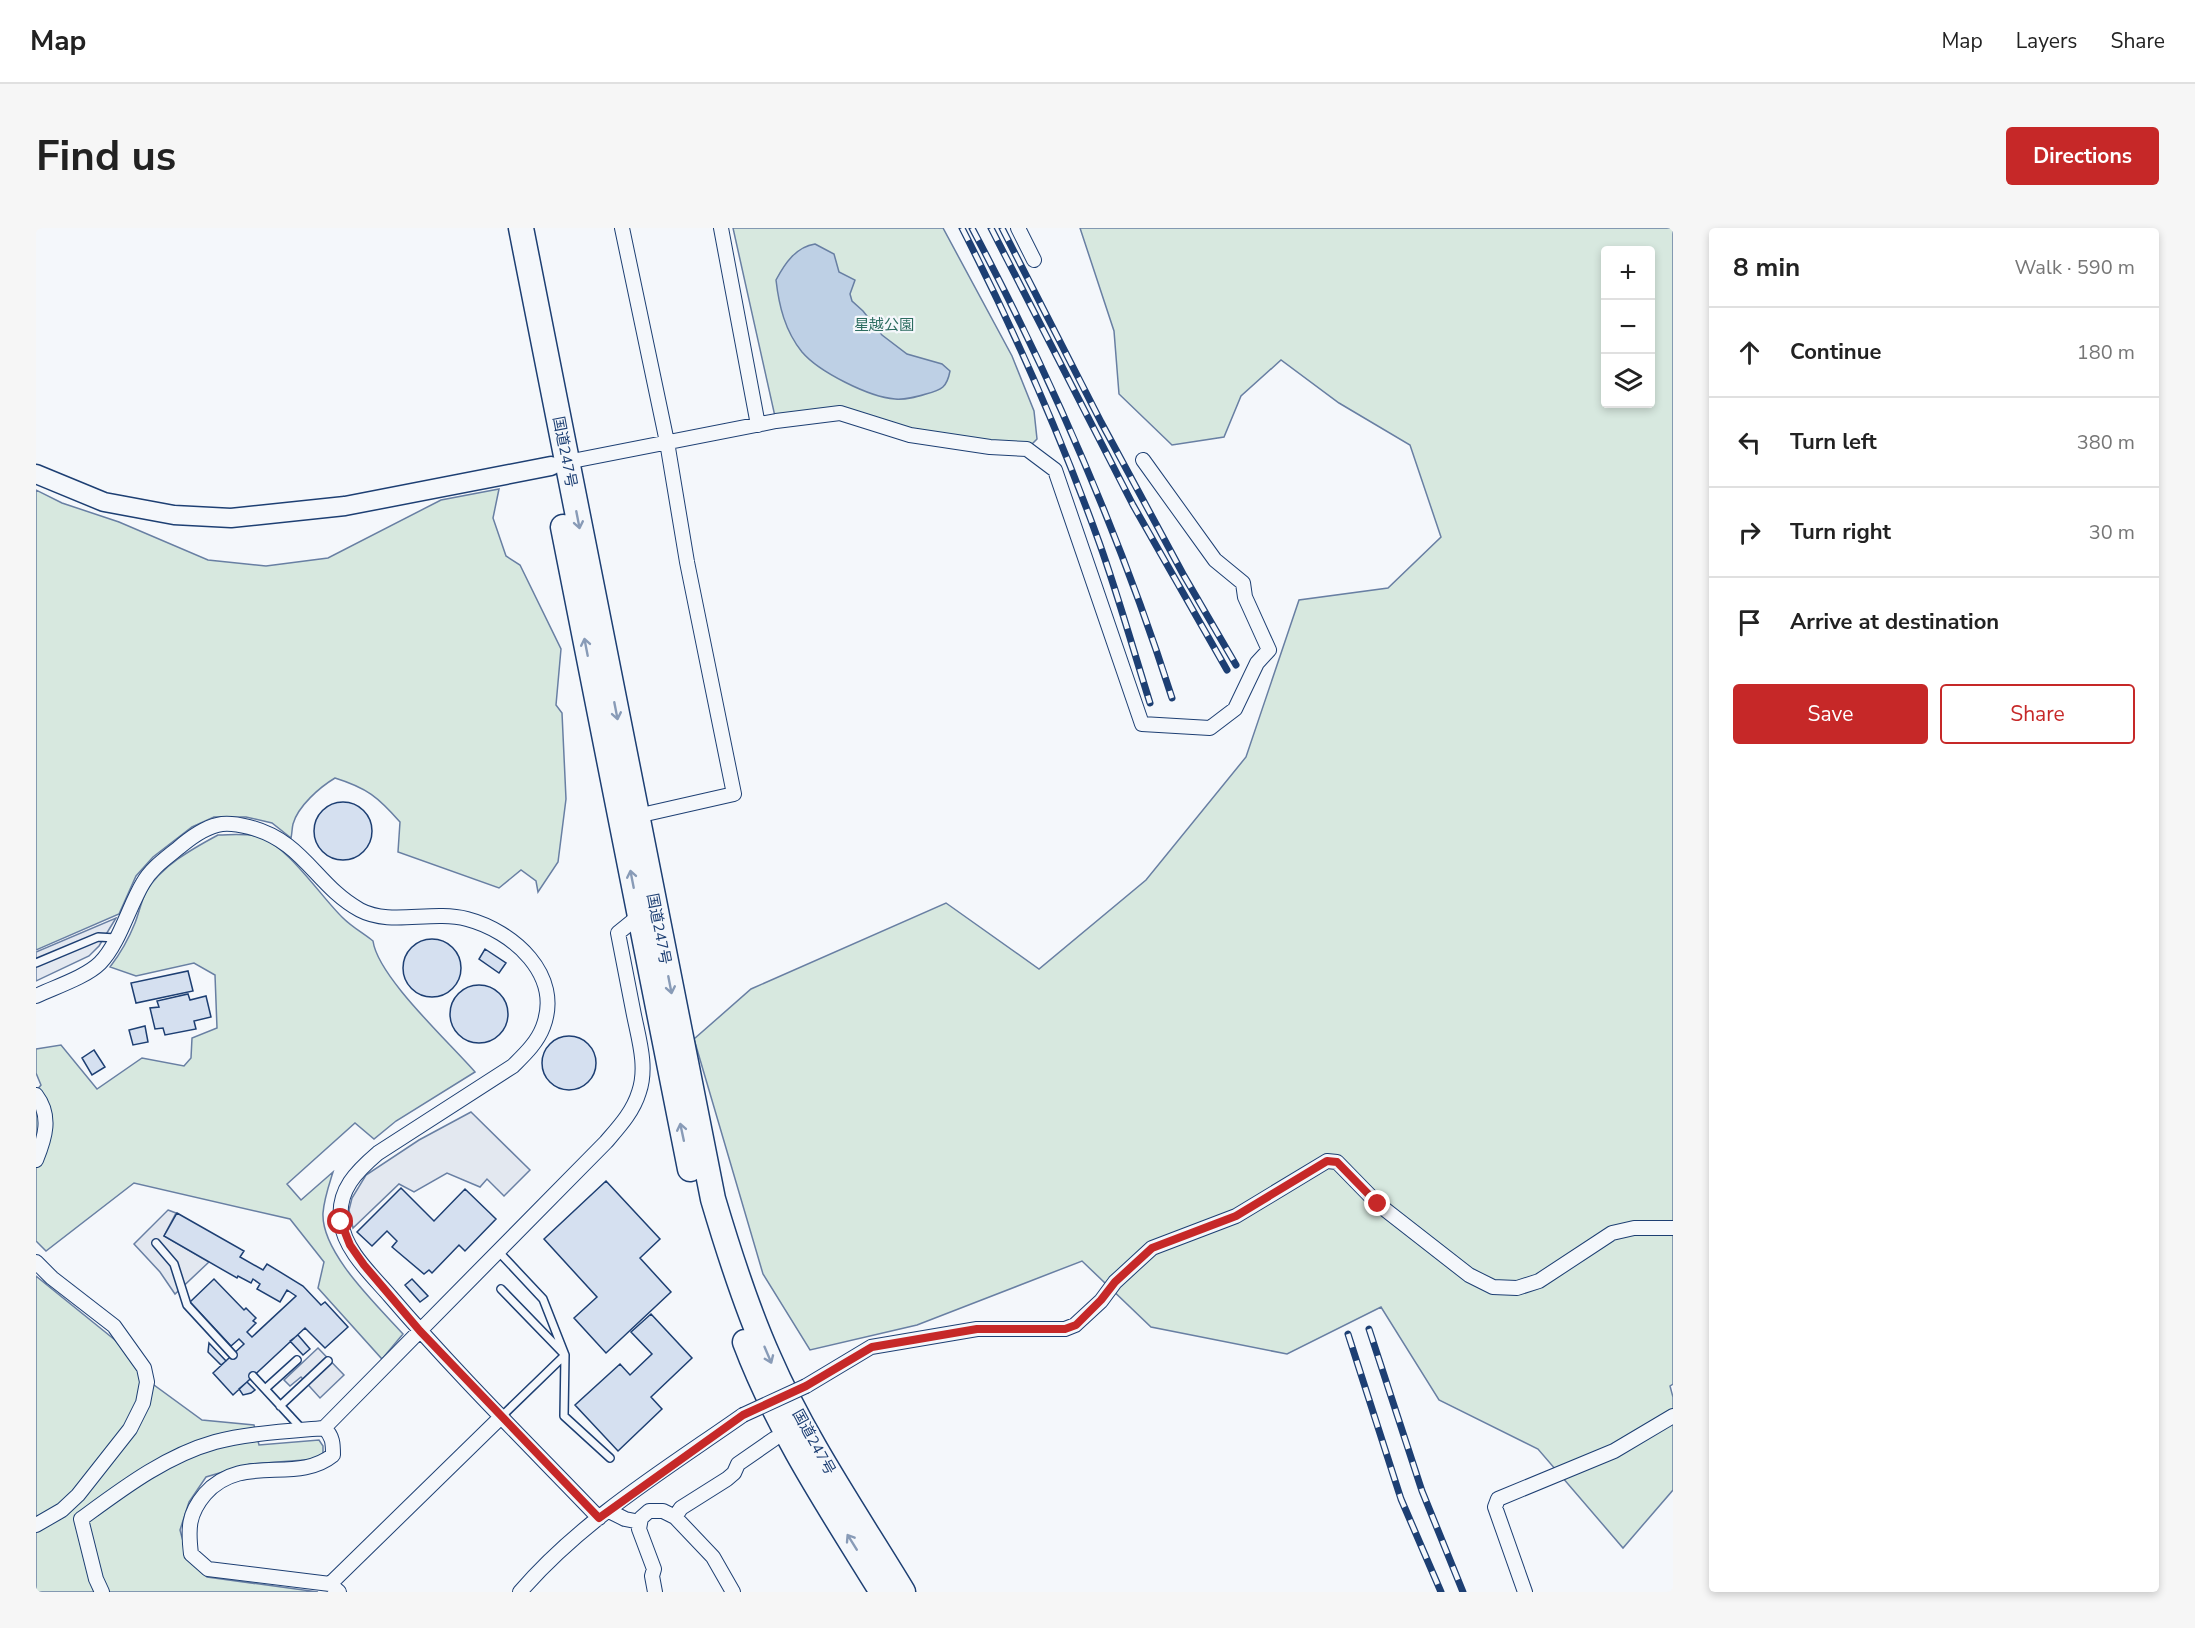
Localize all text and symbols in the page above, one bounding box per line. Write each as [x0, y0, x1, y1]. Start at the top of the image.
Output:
text: Map [30, 22, 86, 60]
text: Map [1941, 27, 1983, 55]
text: Layers [2016, 27, 2077, 55]
text: Share [2110, 27, 2165, 55]
button: Directions [2006, 127, 2159, 185]
text: Find us [36, 128, 176, 185]
map controls [1601, 246, 1655, 408]
button: + [1601, 246, 1655, 300]
text: 8 min [1733, 250, 1800, 285]
text: Walk · 590 m [2015, 254, 2135, 281]
button: − [1601, 300, 1655, 354]
park label: 星越公園 [854, 315, 914, 335]
icon: ahead [1733, 336, 1766, 369]
text: Continue [1790, 337, 1881, 367]
text: 180 m [2077, 339, 2135, 366]
button: layers [1601, 354, 1655, 408]
street label: 国道247号 [548, 415, 582, 489]
icon: left [1733, 426, 1766, 459]
text: Turn left [1790, 427, 1877, 457]
text: 380 m [2077, 429, 2135, 456]
one-way arrow [573, 509, 584, 529]
icon: right [1733, 516, 1766, 549]
text: Turn right [1790, 517, 1891, 547]
text: 30 m [2089, 519, 2135, 546]
icon: arrive [1733, 606, 1766, 639]
text: Arrive at destination [1790, 607, 1999, 637]
one-way arrow [580, 637, 591, 657]
button: Save [1733, 684, 1928, 744]
button: Share [1940, 684, 2135, 744]
one-way arrow [611, 701, 622, 720]
one-way arrow [626, 870, 637, 889]
street label: 国道247号 [642, 892, 676, 966]
one-way arrow [665, 974, 676, 994]
one-way arrow [676, 1123, 687, 1142]
route end [1364, 1190, 1390, 1216]
route start [327, 1208, 353, 1234]
one-way arrow [763, 1345, 774, 1364]
street label: 国道247号 [788, 1406, 840, 1478]
one-way arrow [845, 1534, 857, 1551]

